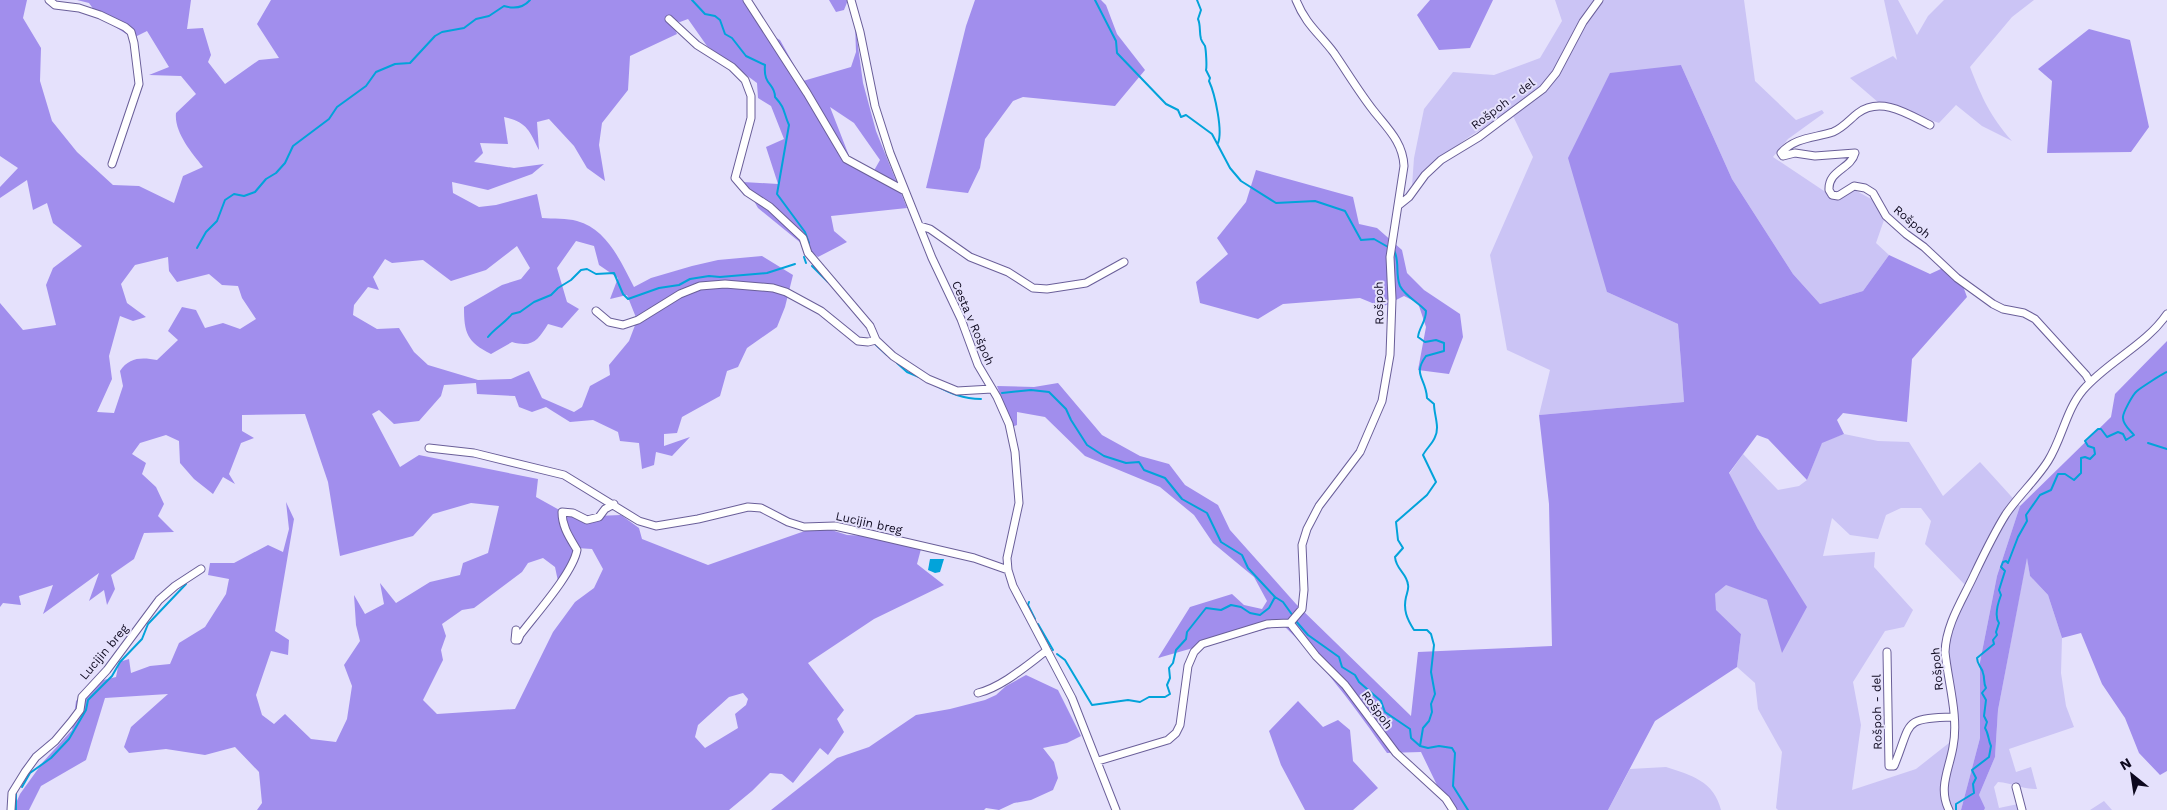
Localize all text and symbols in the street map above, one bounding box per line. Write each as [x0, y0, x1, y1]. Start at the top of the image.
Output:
street label: Rošpoh - del [1468, 75, 1538, 132]
street label: Rošpoh [1891, 203, 1933, 241]
street label: Cesta v Rošpoh [949, 279, 997, 367]
street label: Rošpoh [1372, 281, 1386, 325]
street label: Lucijin breg [834, 509, 904, 537]
street label: Lucijin breg [77, 621, 132, 682]
street label: Rošpoh [1928, 647, 1946, 691]
street label: Rošpoh - del [1869, 674, 1885, 750]
street label: Rošpoh [1359, 688, 1395, 732]
north arrow [2107, 750, 2157, 800]
text: N [2117, 754, 2134, 773]

